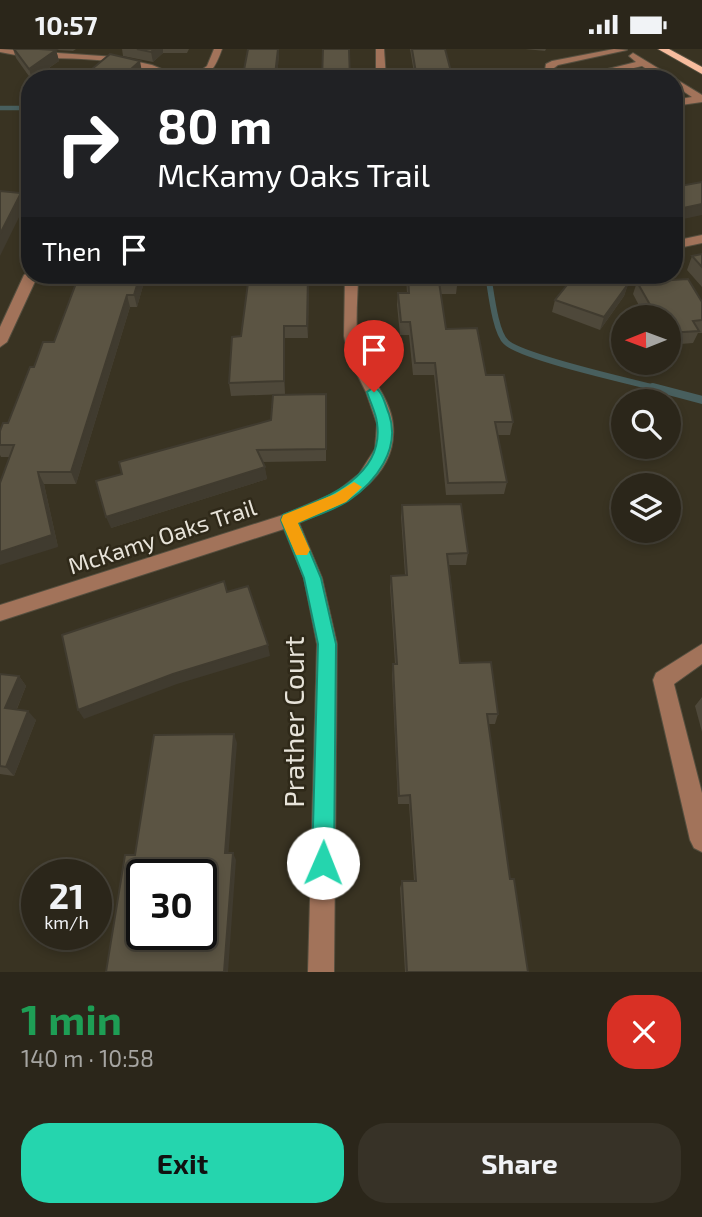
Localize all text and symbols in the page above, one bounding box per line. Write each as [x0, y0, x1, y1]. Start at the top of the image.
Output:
text: 10:57 [35, 9, 97, 40]
text: 80 m [157, 95, 272, 154]
icon: right [42, 98, 133, 189]
text: McKamy Oaks Trail [157, 155, 430, 193]
icon: arrive [115, 231, 153, 269]
text: Then [42, 235, 101, 266]
north arrow [611, 305, 681, 375]
map controls [611, 305, 681, 543]
pin [344, 320, 404, 392]
icon: arrive [355, 331, 393, 369]
button: search [611, 389, 681, 459]
button: layers [611, 473, 681, 543]
street label: McKamy Oaks Trail [64, 492, 260, 580]
street label: Prather Court [276, 636, 310, 808]
position arrow [286, 826, 360, 900]
speed limit sign: 30 [126, 859, 217, 950]
text: 21 [49, 874, 84, 916]
text: km/h [44, 911, 89, 933]
text: 1 min [21, 993, 122, 1043]
button: close [607, 995, 681, 1069]
text: 140 m · 10:58 [21, 1044, 154, 1072]
button: Exit [21, 1123, 344, 1203]
button: Share [358, 1123, 681, 1203]

